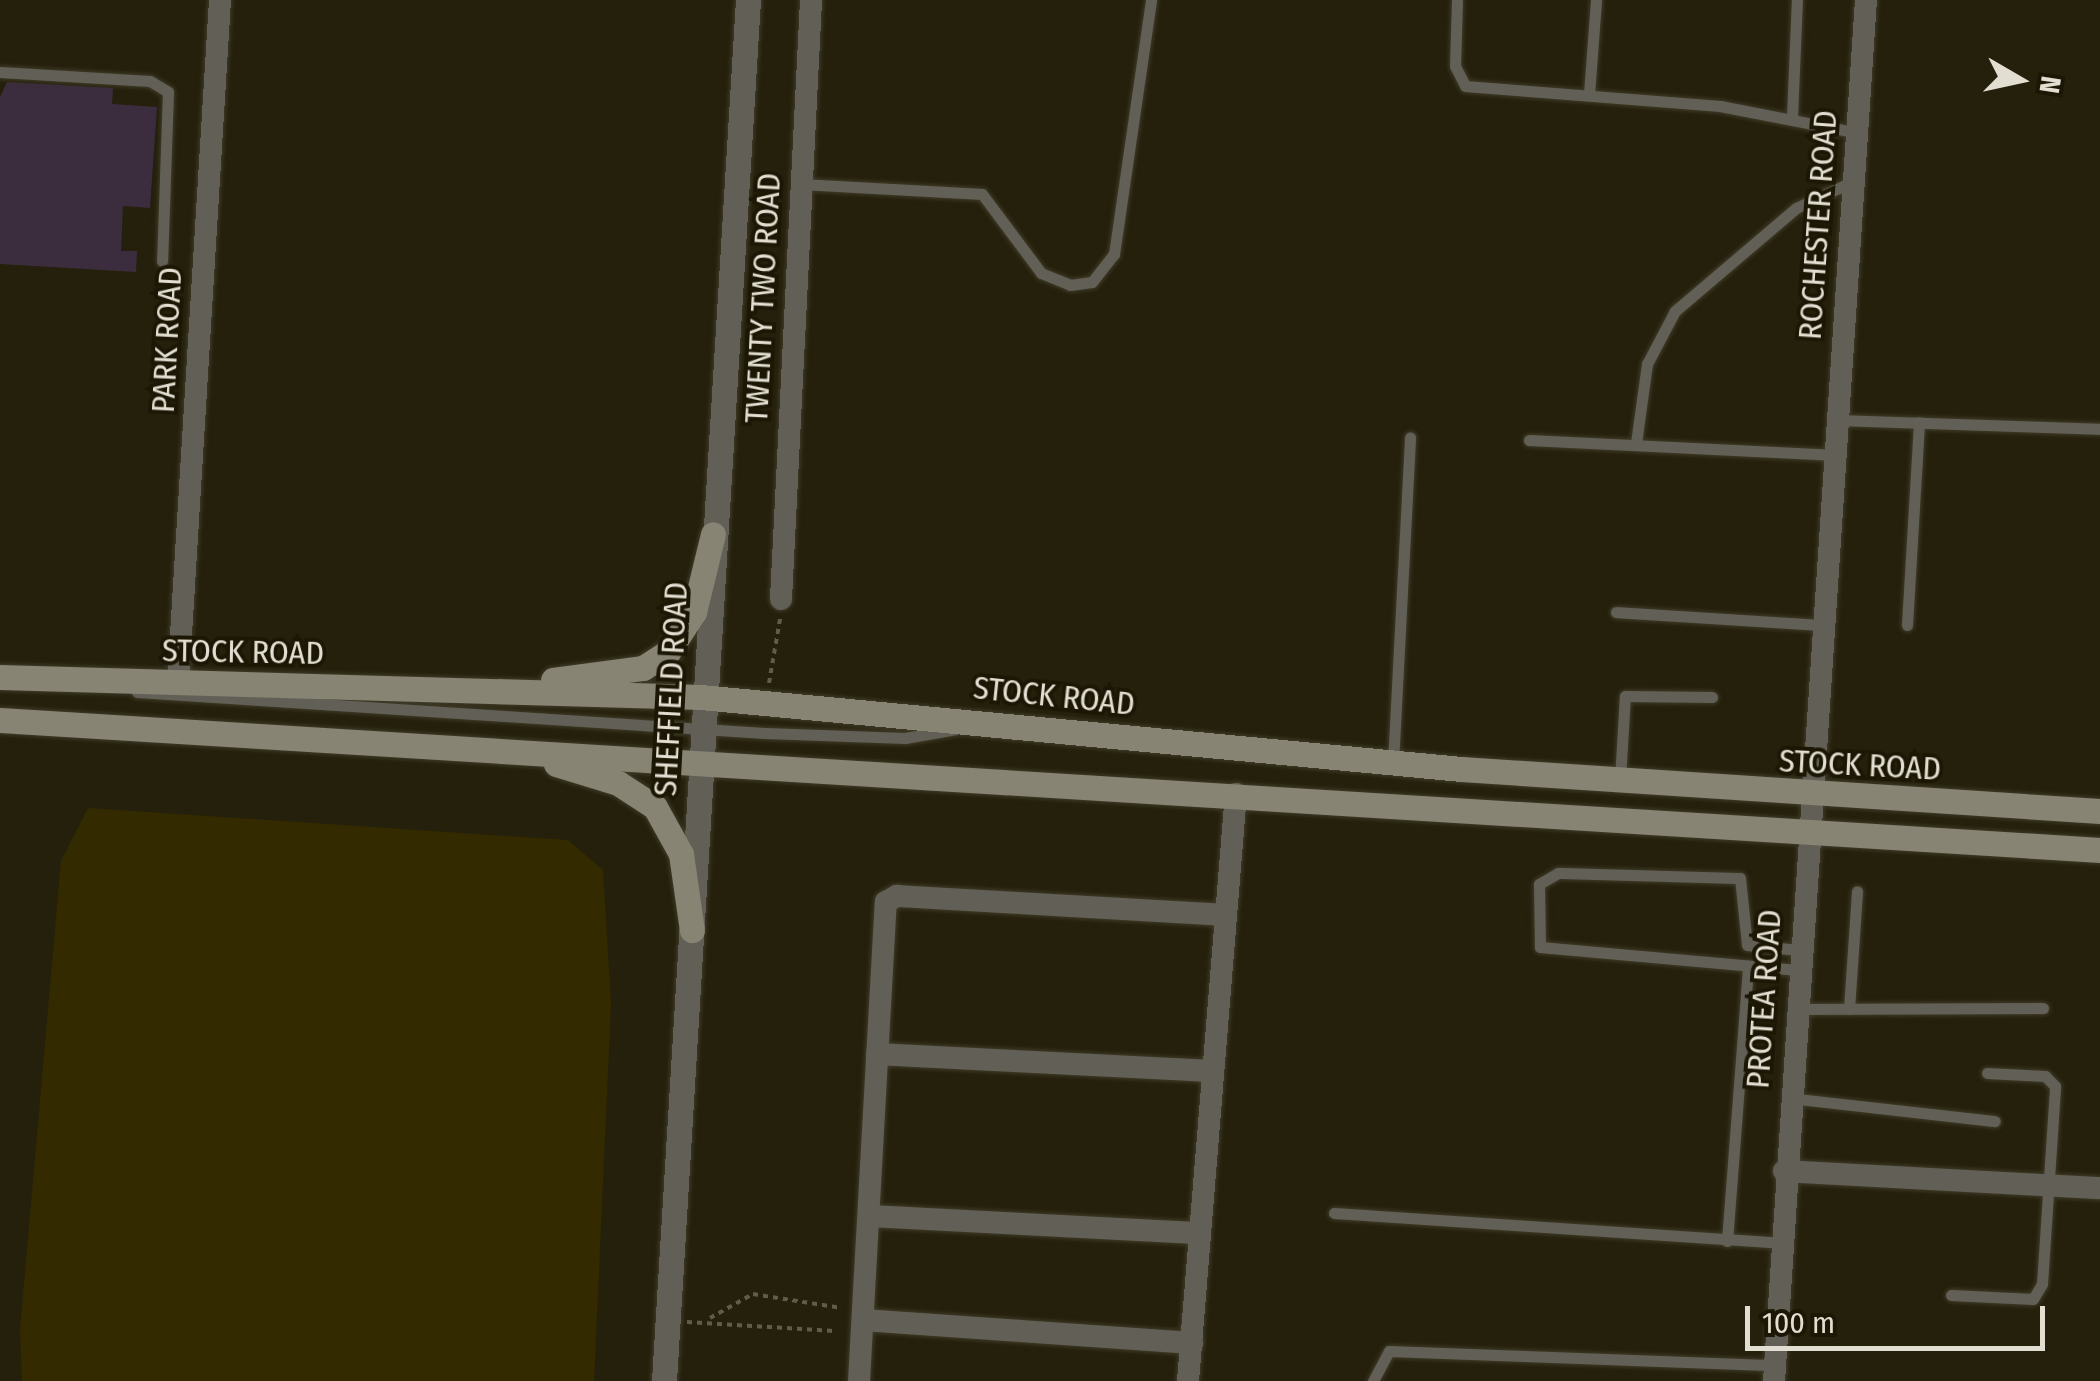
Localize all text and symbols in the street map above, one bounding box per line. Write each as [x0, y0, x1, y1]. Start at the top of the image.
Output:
north arrow [1970, 30, 2070, 130]
text: N [2033, 74, 2068, 96]
street label: ROCHESTER ROAD [1791, 109, 1845, 341]
street label: TWENTY TWO ROAD [737, 172, 789, 424]
street label: PARK ROAD [144, 266, 190, 414]
street label: SHEFFIELD ROAD [646, 581, 696, 797]
street label: STOCK ROAD [162, 631, 324, 673]
street label: STOCK ROAD [971, 668, 1137, 724]
street label: STOCK ROAD [1778, 742, 1942, 788]
street label: PROTEA ROAD [1739, 908, 1789, 1090]
scale bar [1750, 1286, 2050, 1348]
text: 100 m [1762, 1305, 1835, 1341]

